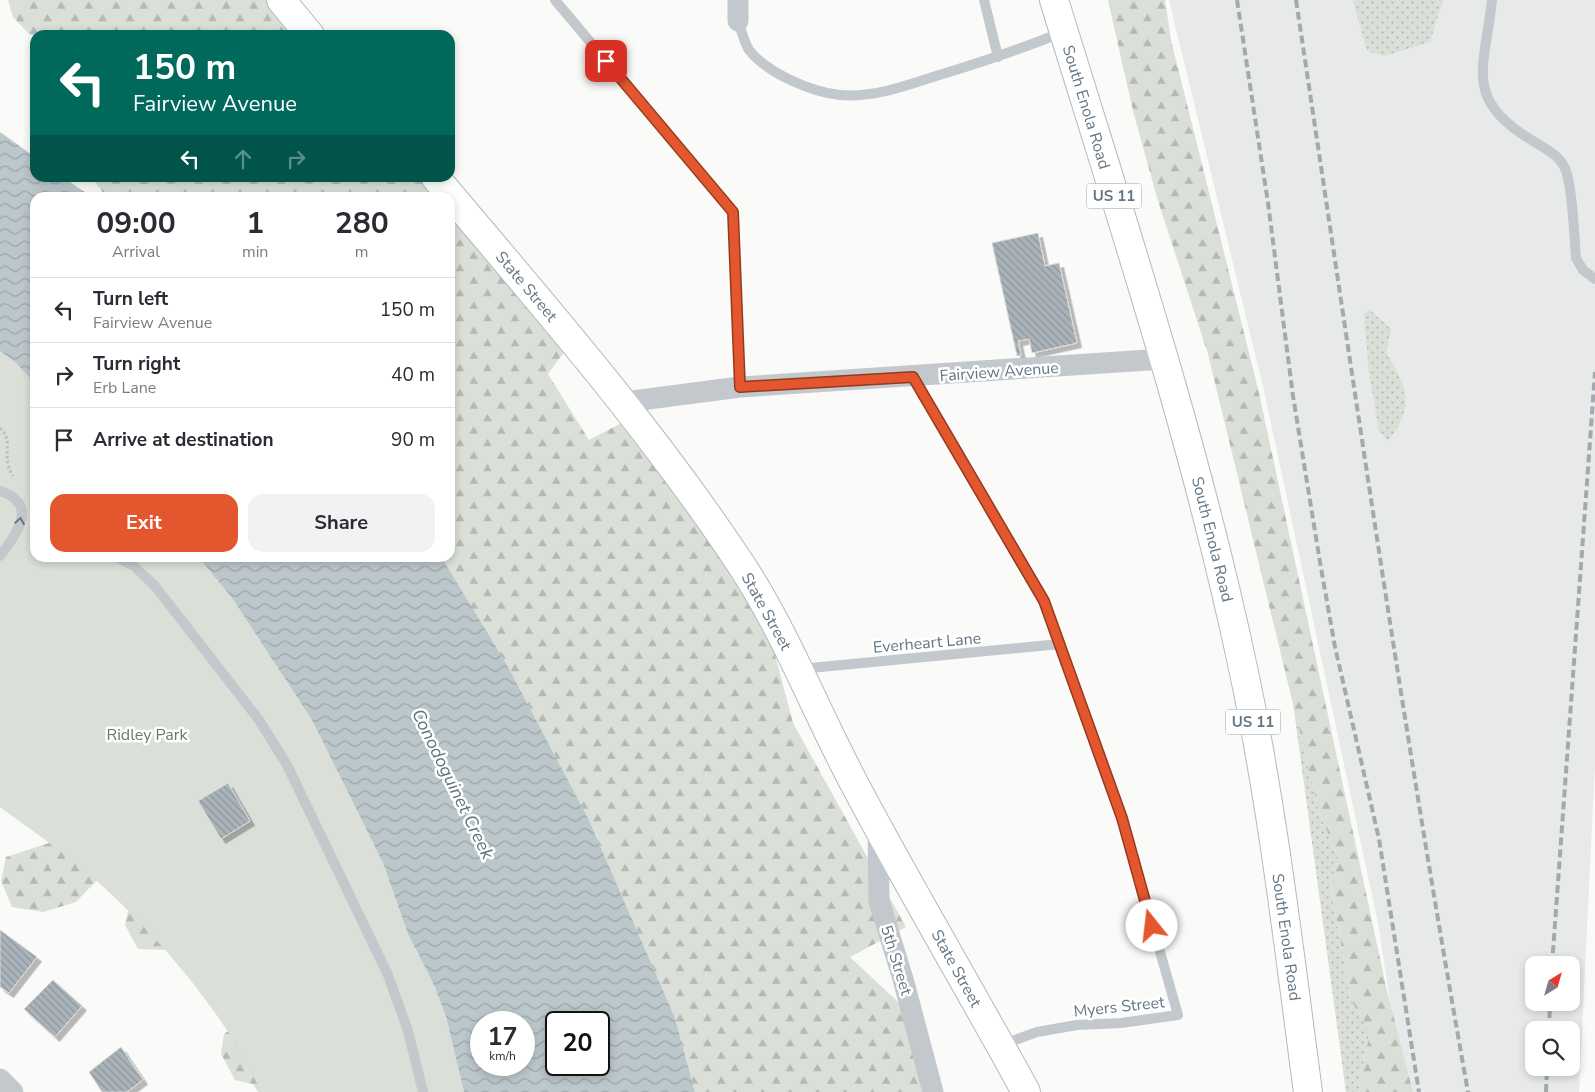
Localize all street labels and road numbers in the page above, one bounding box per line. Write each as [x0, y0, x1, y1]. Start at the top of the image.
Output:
street label: South Enola Road [1057, 43, 1115, 172]
road number: US 11 [1086, 184, 1142, 208]
street label: State Street [490, 247, 562, 327]
street label: Fairview Avenue [939, 357, 1059, 387]
street label: South Enola Road [1186, 474, 1238, 604]
street label: State Street [736, 569, 797, 655]
street label: Everheart Lane [872, 627, 982, 659]
road number: US 11 [1226, 710, 1280, 734]
street label: South Enola Road [1266, 872, 1306, 1002]
street label: 5th Street [875, 923, 917, 998]
street label: State Street [926, 926, 987, 1012]
street label: Myers Street [1072, 991, 1166, 1023]

